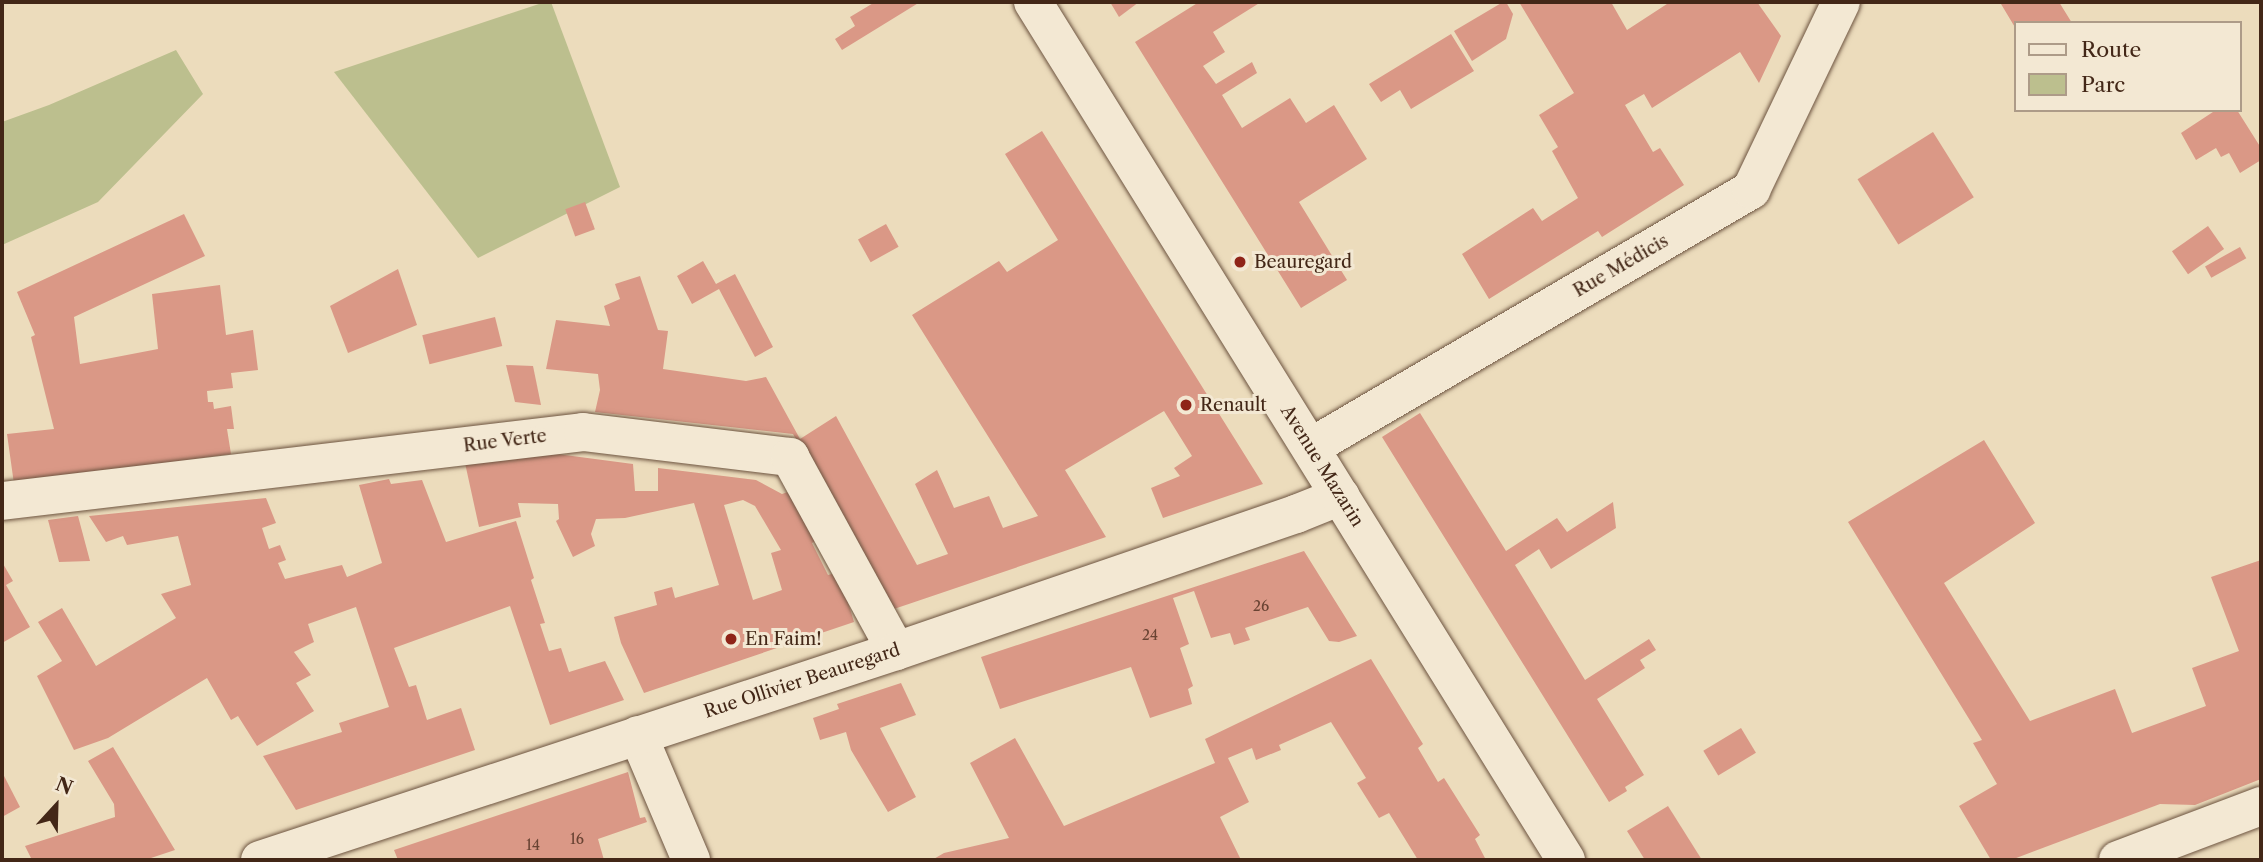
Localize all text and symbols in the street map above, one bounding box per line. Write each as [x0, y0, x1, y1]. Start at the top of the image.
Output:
legend [2014, 21, 2242, 112]
text: Route [2081, 37, 2141, 62]
text: Parc [2081, 72, 2125, 97]
street label: Rue Médicis [1570, 230, 1672, 302]
place label: Beauregard [1254, 251, 1352, 273]
marker: Beauregard [1232, 254, 1248, 270]
place label: Renault [1200, 394, 1267, 416]
marker: Renault [1178, 397, 1194, 413]
street label: Avenue Mazarin [1276, 401, 1368, 531]
street label: Rue Verte [462, 425, 548, 457]
house number: 26 [1253, 598, 1269, 614]
house number: 24 [1142, 627, 1158, 643]
place label: En Faim! [745, 628, 822, 650]
marker: En Faim! [723, 631, 739, 647]
street label: Rue Ollivier Beauregard [701, 639, 903, 723]
north arrow [21, 771, 91, 841]
text: N [52, 772, 76, 800]
house number: 16 [570, 831, 584, 847]
house number: 14 [526, 837, 540, 853]

